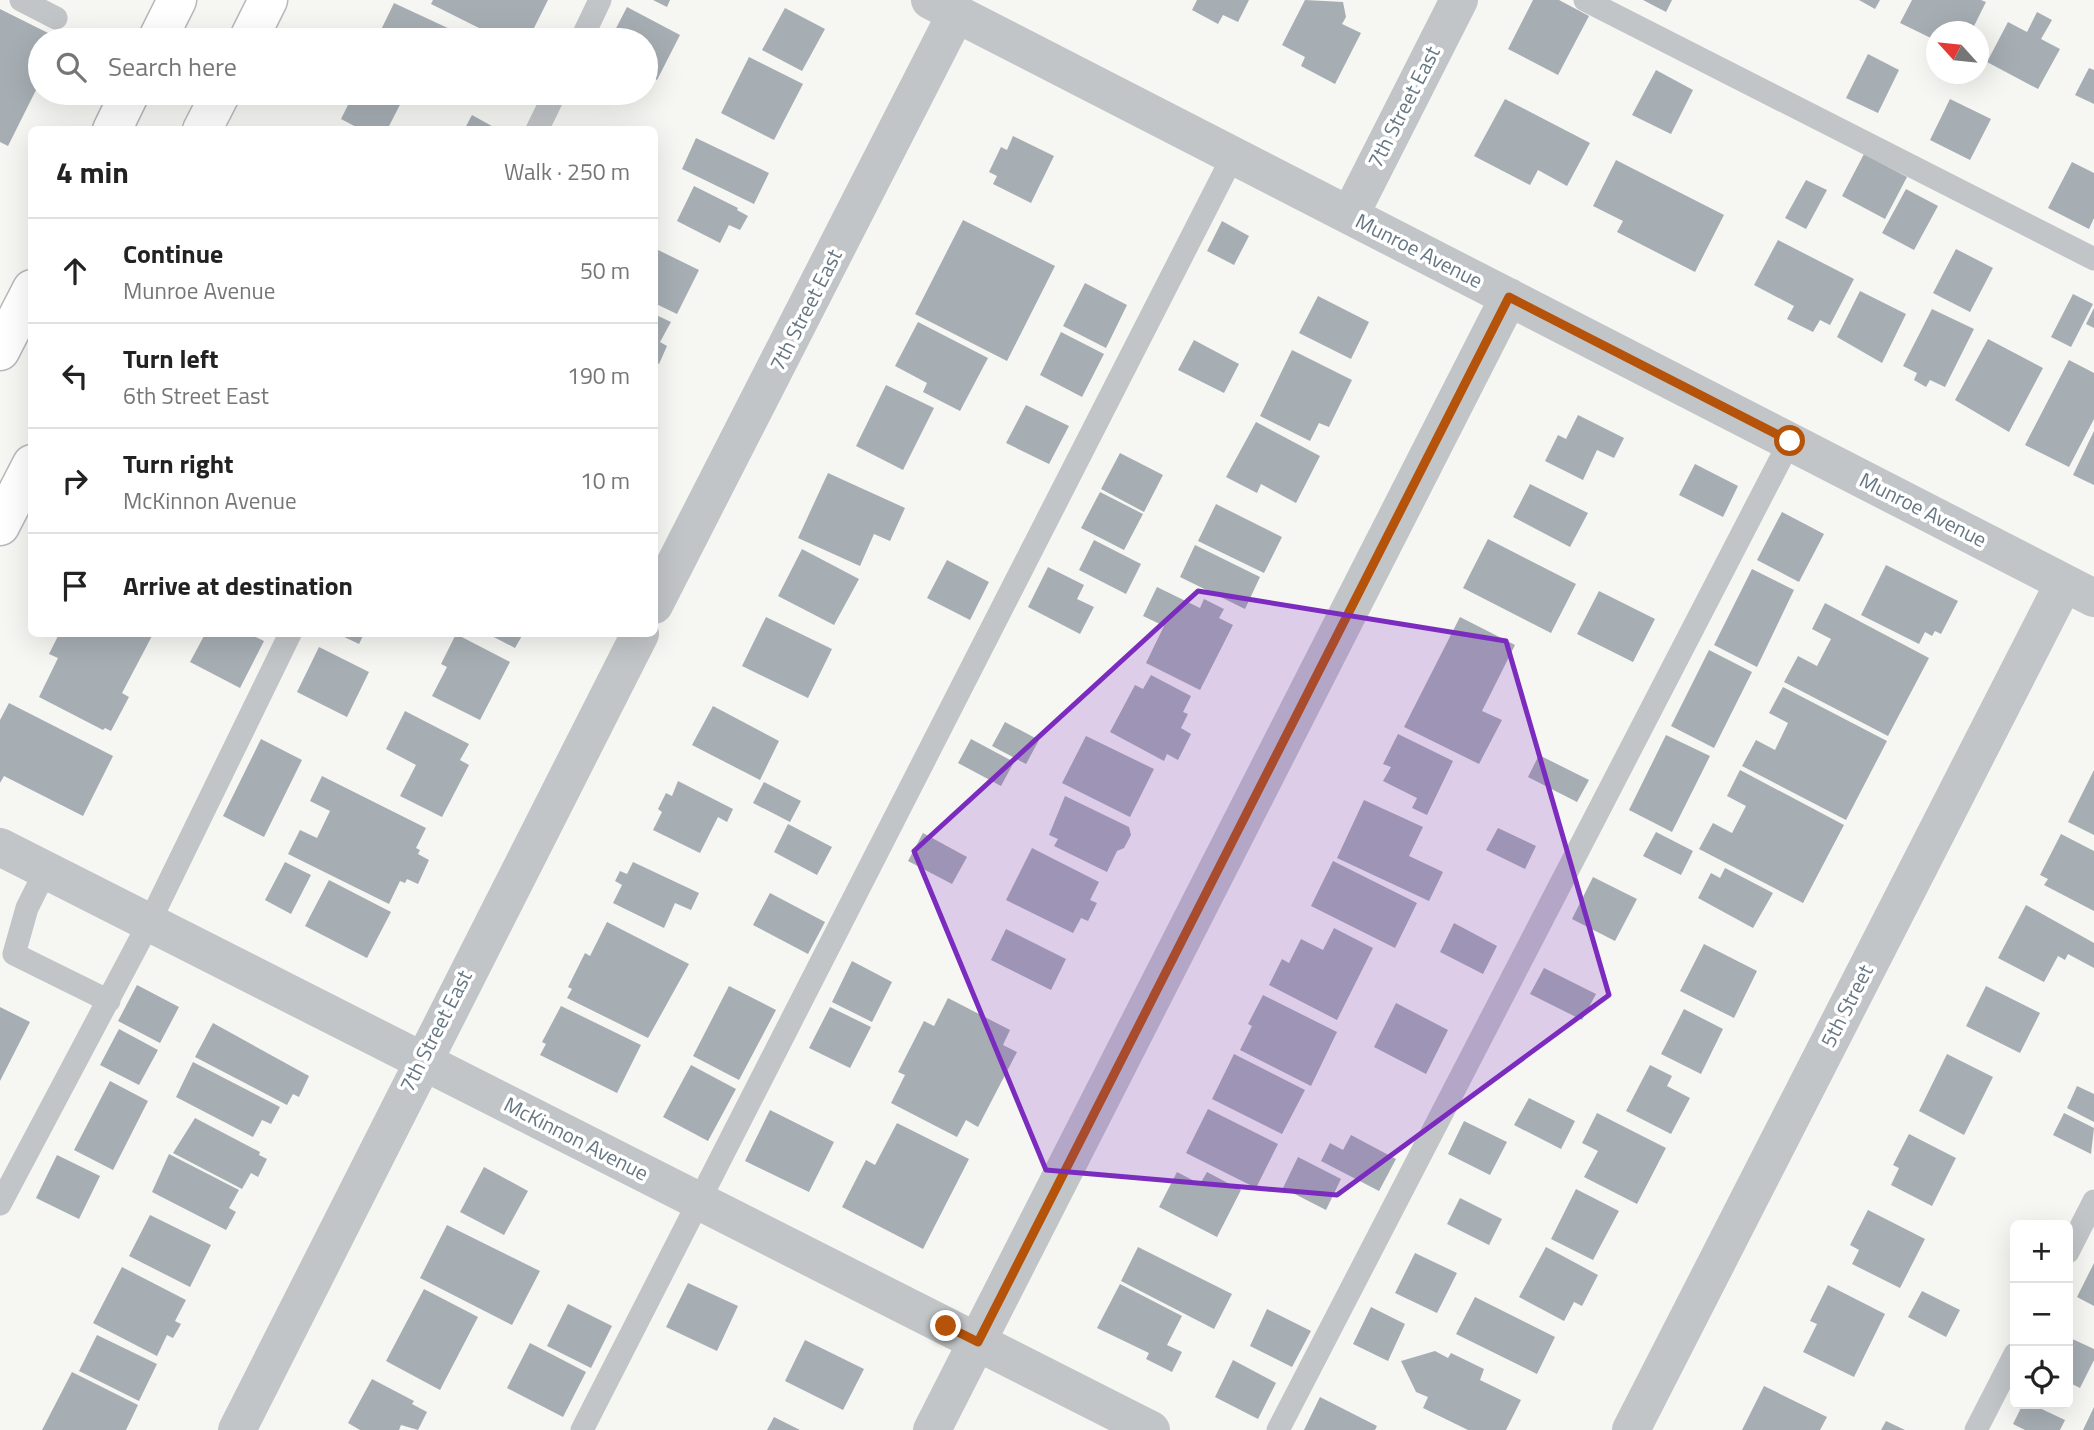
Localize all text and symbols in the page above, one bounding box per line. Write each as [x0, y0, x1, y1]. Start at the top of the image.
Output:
north arrow [1926, 21, 1989, 84]
search box [28, 28, 658, 105]
street label: 7th Street East [1359, 39, 1448, 173]
text: Search here [108, 47, 237, 86]
icon: search [52, 48, 90, 86]
text: 4 min [56, 149, 129, 195]
text: Walk · 250 m [504, 154, 630, 189]
street label: Munroe Avenue [1350, 204, 1489, 296]
text: Continue [123, 234, 223, 273]
street label: 7th Street East [761, 242, 850, 376]
icon: ahead [56, 252, 94, 290]
text: 50 m [580, 253, 630, 288]
text: Munroe Avenue [123, 273, 275, 308]
text: Turn left [123, 339, 218, 378]
icon: left [56, 357, 94, 395]
text: 190 m [567, 358, 630, 393]
text: 6th Street East [123, 378, 269, 413]
route start [1774, 425, 1805, 456]
text: Turn right [123, 444, 234, 483]
icon: right [56, 462, 94, 500]
text: 10 m [580, 463, 630, 498]
street label: Munroe Avenue [1854, 463, 1993, 555]
text: McKinnon Avenue [123, 483, 297, 518]
text: Arrive at destination [123, 566, 353, 605]
icon: arrive [56, 567, 94, 605]
street label: 5th Street [1812, 958, 1881, 1053]
street label: 7th Street East [391, 963, 480, 1097]
street label: McKinnon Avenue [499, 1088, 654, 1188]
map controls [2010, 1220, 2073, 1409]
button: + [2010, 1220, 2073, 1283]
button: − [2010, 1283, 2073, 1346]
route end [930, 1310, 961, 1341]
button: locate [2010, 1346, 2073, 1409]

